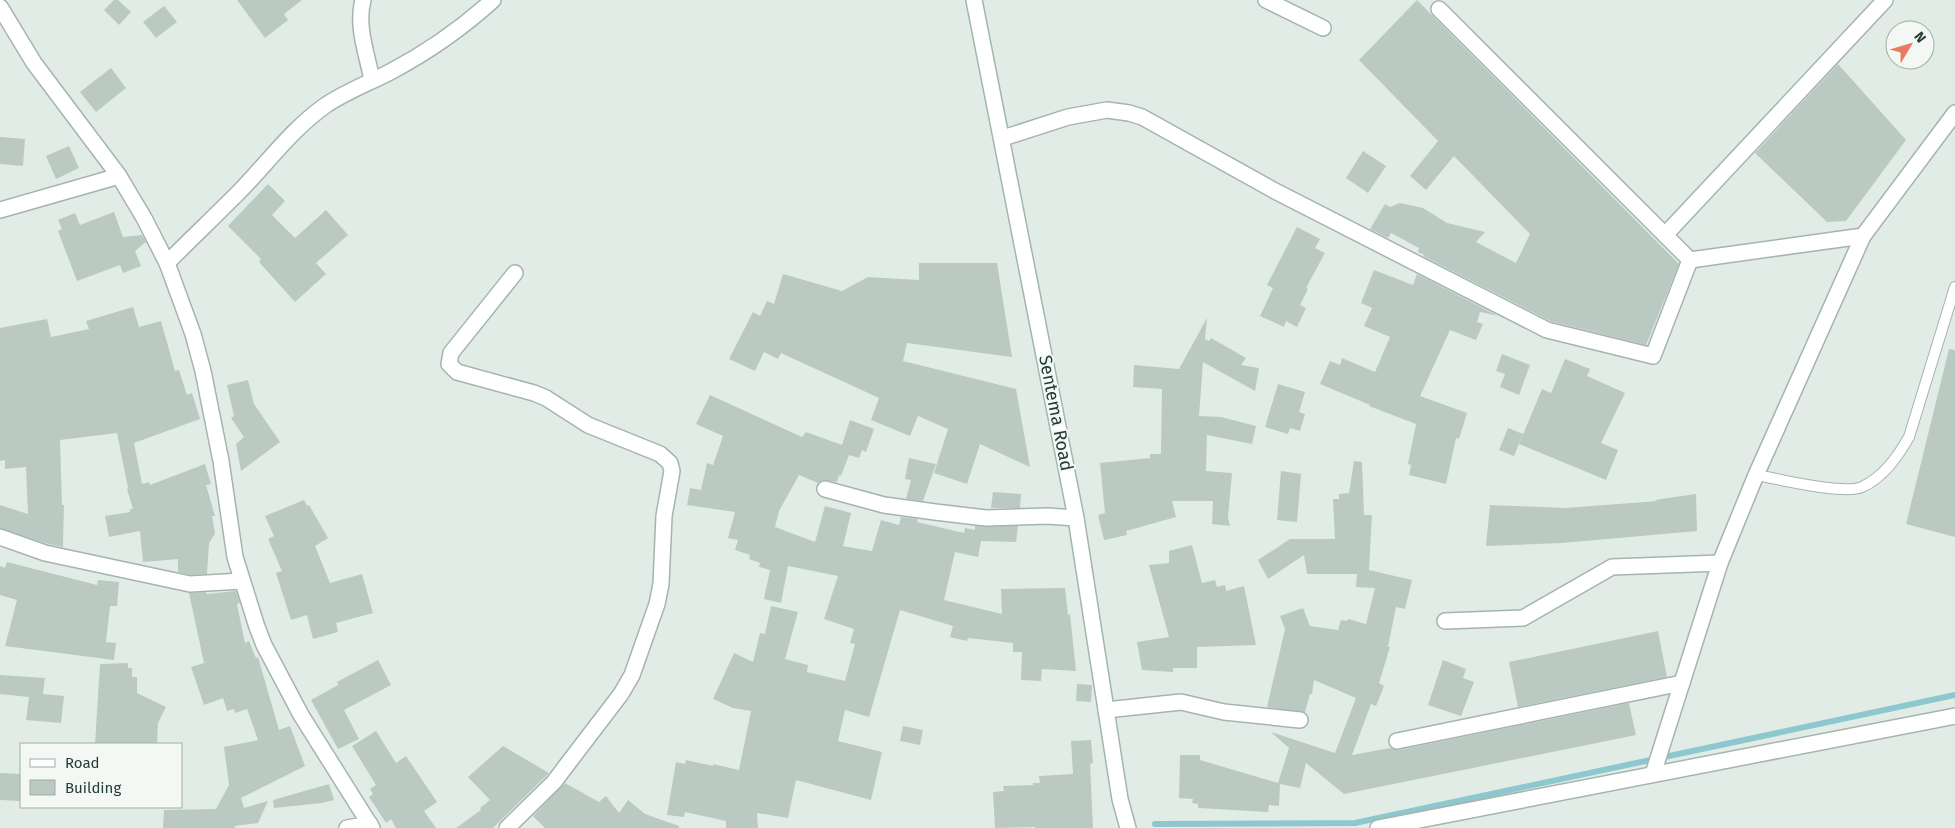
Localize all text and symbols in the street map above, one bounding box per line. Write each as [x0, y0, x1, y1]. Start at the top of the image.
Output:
north arrow [1885, 20, 1935, 70]
text: N [1910, 28, 1929, 46]
street label: Sentema Road [1034, 353, 1078, 473]
legend [20, 743, 182, 808]
text: Road [65, 754, 100, 772]
text: Building [65, 779, 121, 797]

